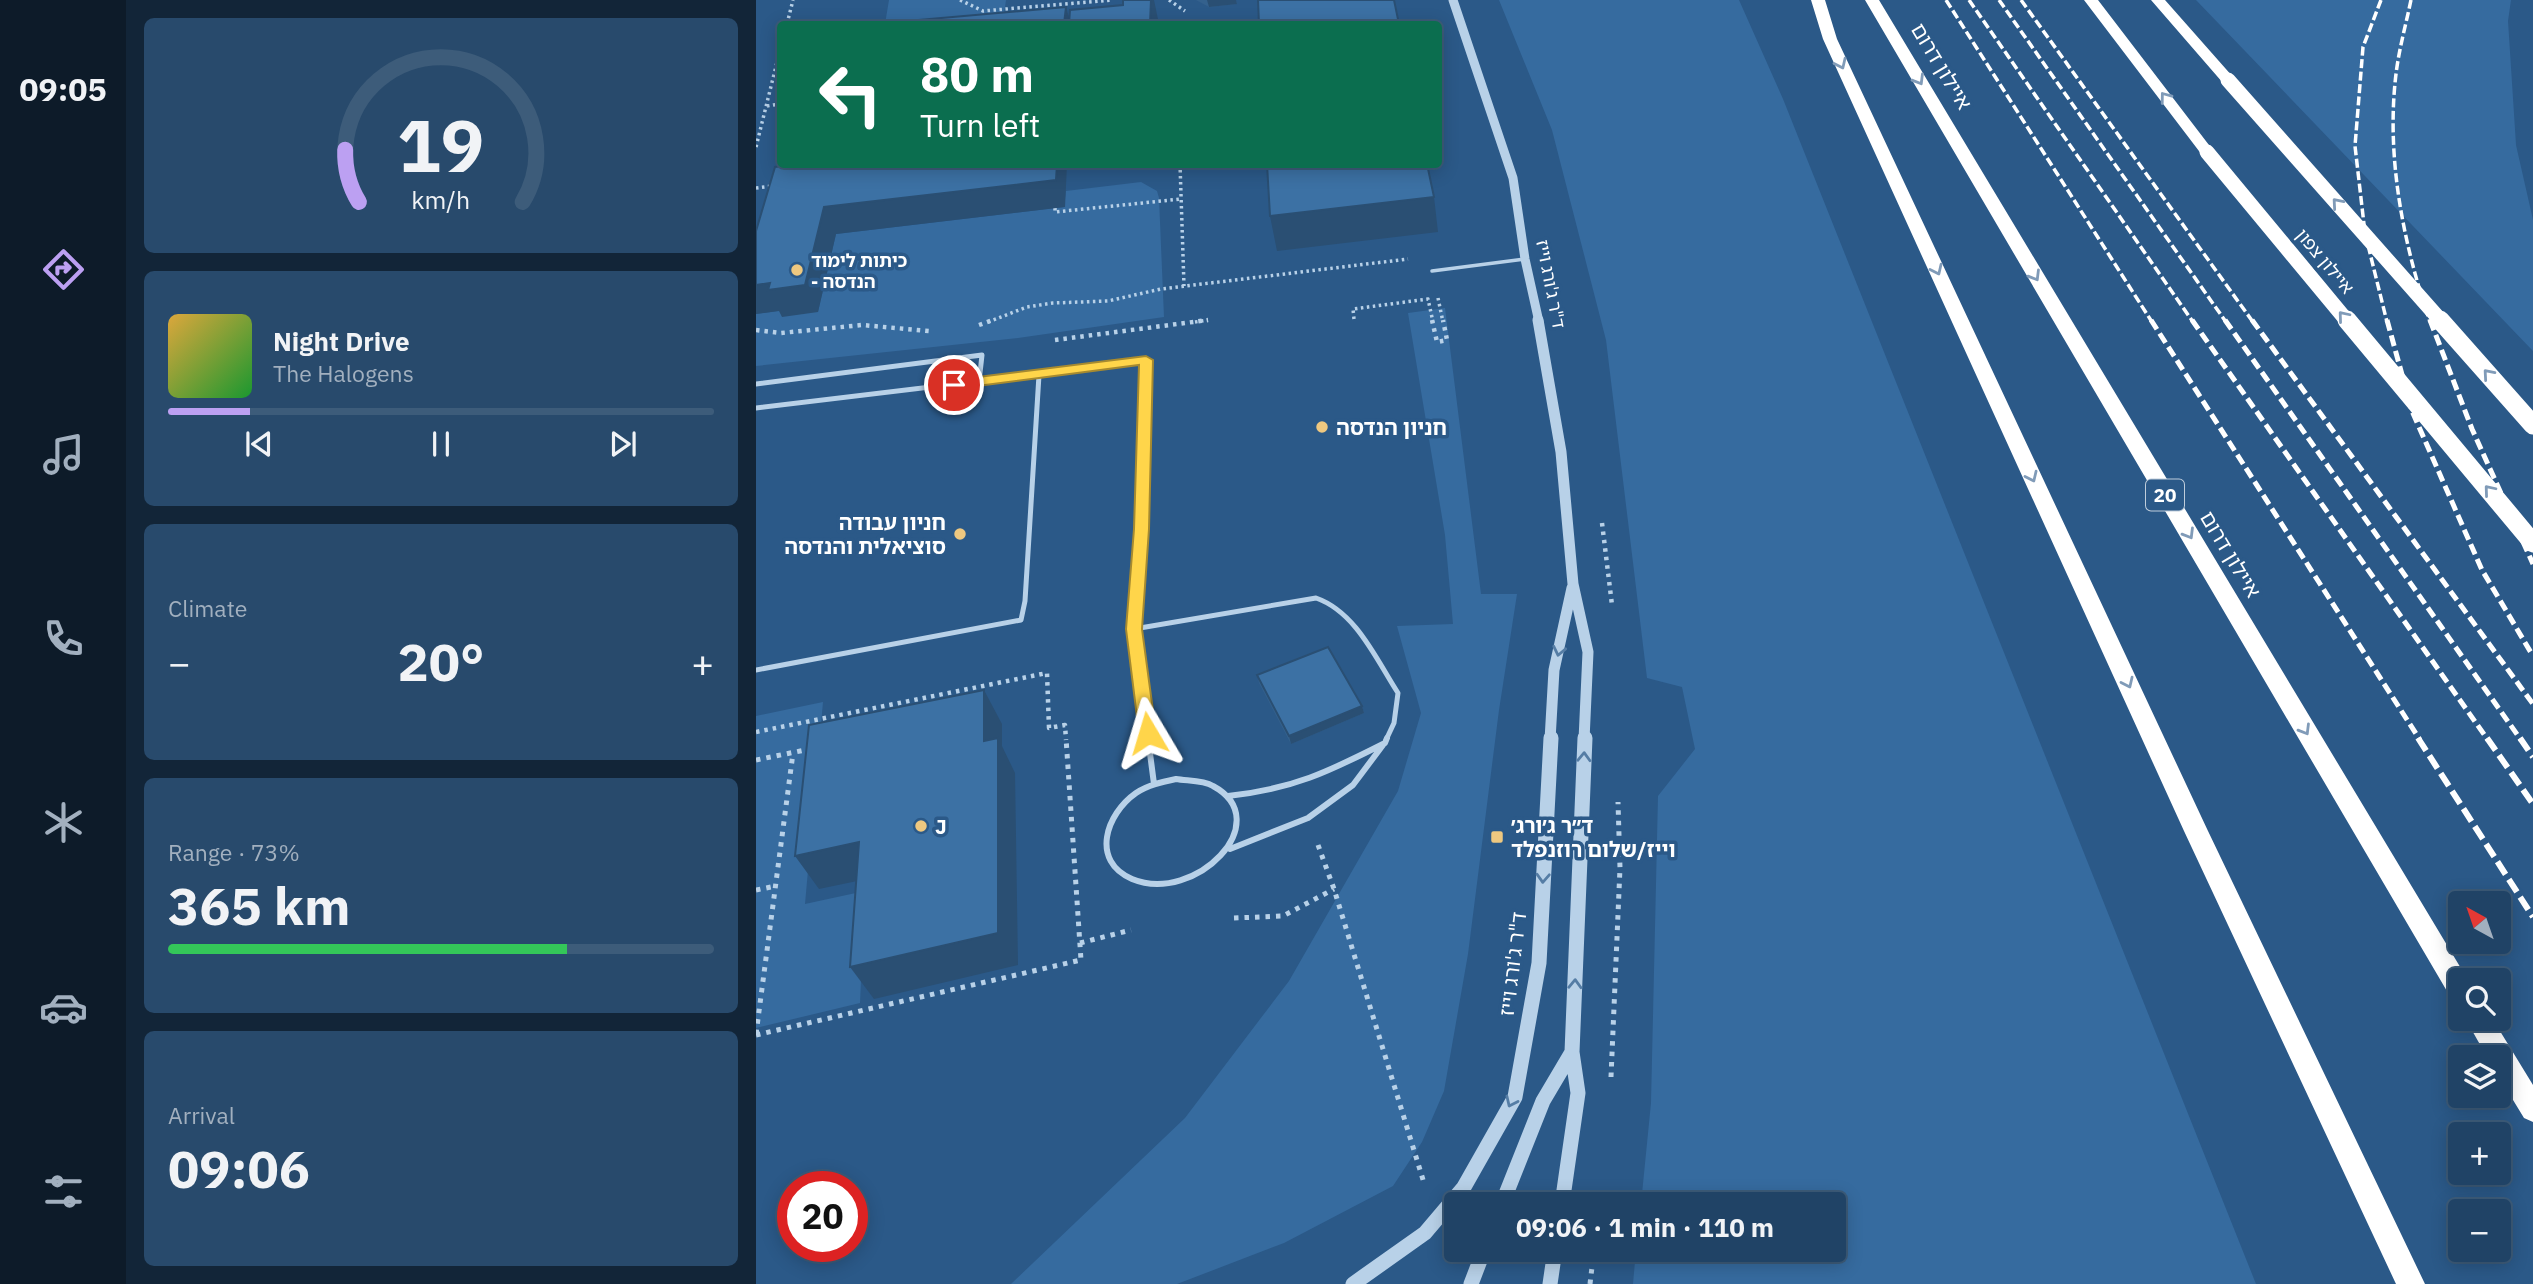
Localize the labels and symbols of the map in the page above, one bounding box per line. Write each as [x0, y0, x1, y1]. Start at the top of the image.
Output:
street label: איילון דרום [1905, 17, 1979, 115]
one-way arrow [1833, 57, 1847, 69]
one-way arrow [1911, 72, 1924, 85]
one-way arrow [2161, 93, 2174, 105]
one-way arrow [2333, 199, 2345, 212]
street label: איילון צפון [2291, 224, 2359, 298]
street label: ד"ר ג'ורג וייז [1531, 238, 1571, 330]
place label: כיתות לימוד - הנדסה [811, 249, 907, 293]
marker: כיתות לימוד - הנדסה [789, 262, 805, 278]
one-way arrow [1929, 263, 1943, 276]
one-way arrow [2027, 268, 2040, 281]
one-way arrow [2339, 311, 2352, 323]
pin [924, 355, 984, 415]
one-way arrow [2484, 369, 2496, 382]
place label: חניון הנדסה [1336, 413, 1447, 441]
marker: חניון הנדסה [1314, 419, 1330, 435]
one-way arrow [2024, 470, 2038, 482]
road number: 20 [2146, 480, 2184, 510]
one-way arrow [2485, 486, 2497, 499]
street label: איילון דרום [2194, 505, 2268, 603]
place label: חניון עבודה סוציאלית והנדסה [784, 508, 946, 560]
marker: חניון עבודה סוציאלית והנדסה [952, 526, 968, 542]
one-way arrow [2180, 527, 2193, 540]
one-way arrow [1552, 645, 1567, 657]
one-way arrow [2120, 676, 2134, 689]
position arrow [1111, 696, 1185, 770]
one-way arrow [2296, 723, 2309, 736]
one-way arrow [1577, 751, 1592, 762]
place label: ד״ר ג׳ורג׳ וייז/שלום רוזנפלד [1511, 811, 1676, 863]
place label: J [935, 812, 947, 840]
marker: J [913, 818, 929, 834]
marker: ד״ר ג׳ורג׳ וייז/שלום רוזנפלד [1489, 829, 1505, 845]
one-way arrow [1536, 872, 1551, 883]
north arrow [2448, 891, 2511, 954]
street label: ד"ר ג'ורג וייז [1492, 910, 1532, 1018]
one-way arrow [1567, 978, 1582, 989]
one-way arrow [1505, 1095, 1519, 1107]
speed limit sign: 20 [777, 1171, 868, 1262]

